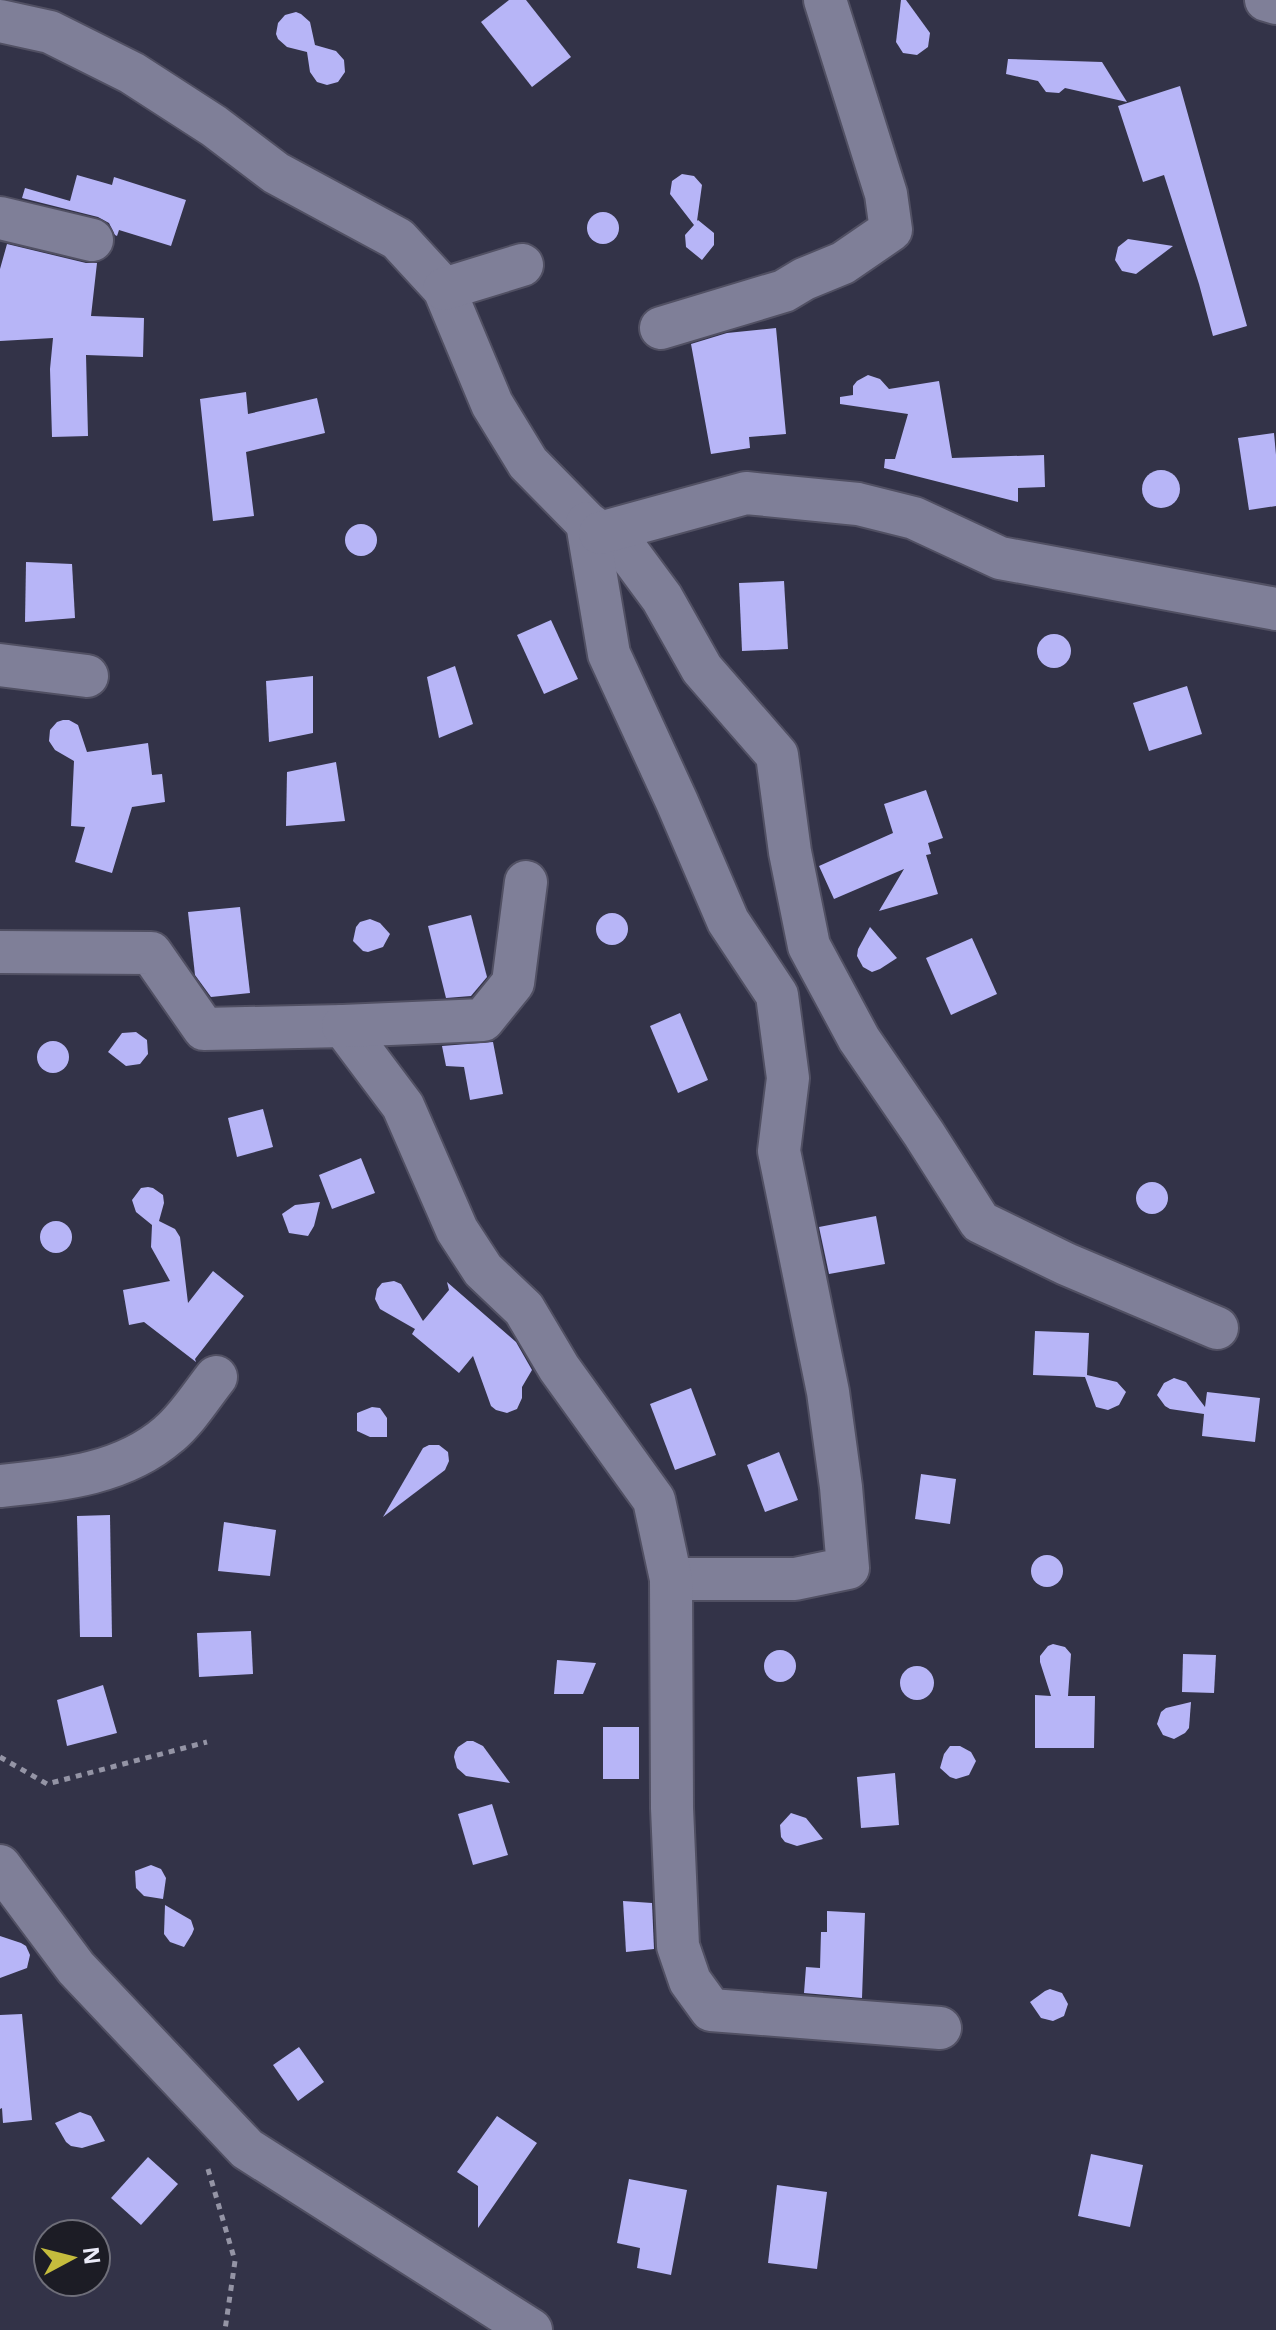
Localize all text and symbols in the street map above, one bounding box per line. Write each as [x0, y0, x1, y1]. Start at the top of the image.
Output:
north arrow [32, 2218, 112, 2298]
text: N [77, 2245, 109, 2266]

